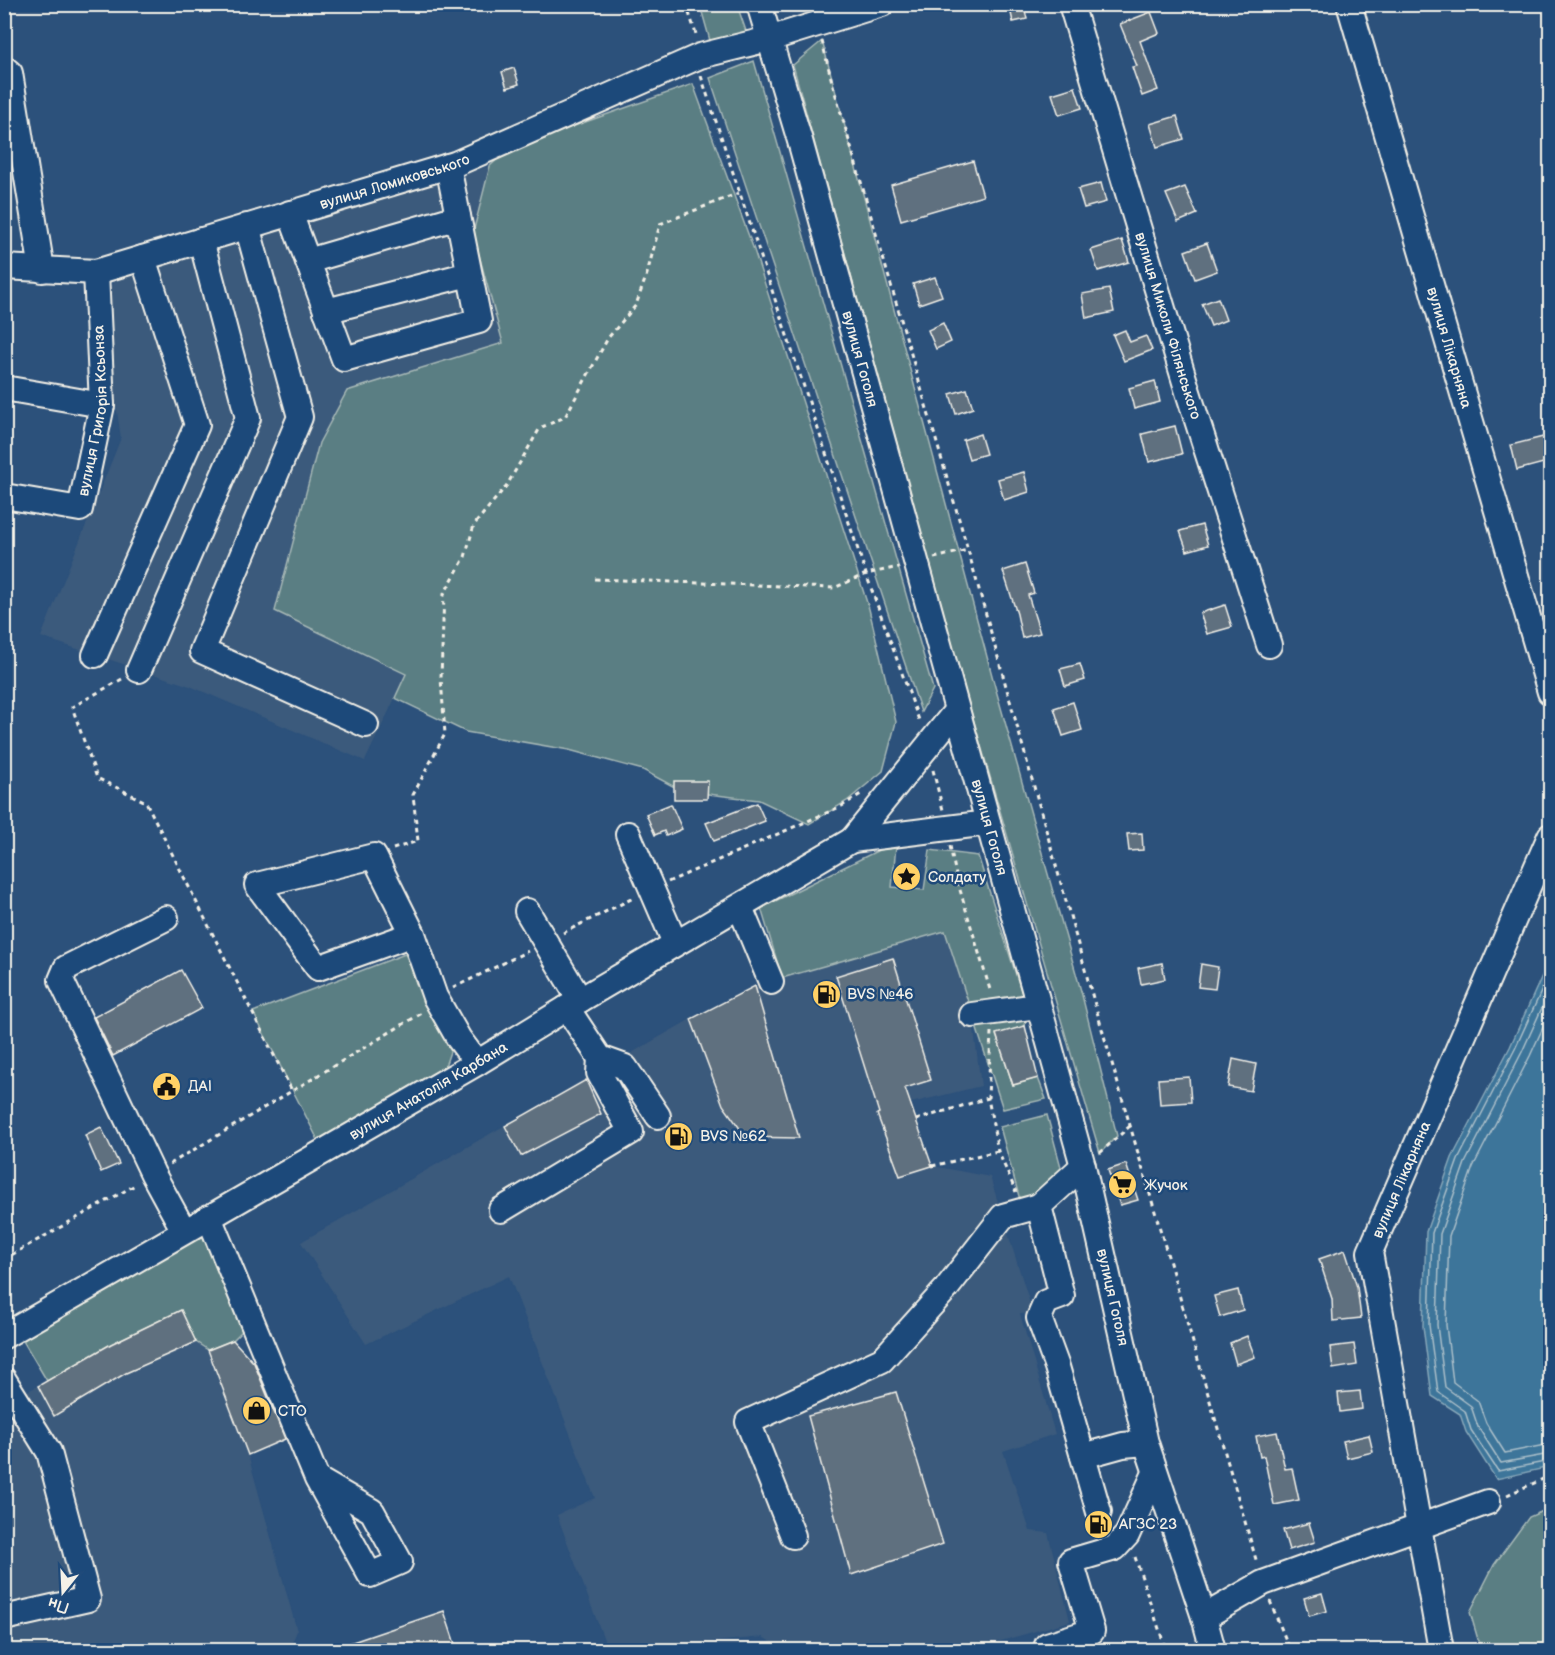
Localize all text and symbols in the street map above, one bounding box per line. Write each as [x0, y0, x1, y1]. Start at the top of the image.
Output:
street label: вулиця Ломиковського [317, 149, 473, 214]
street label: вулиця Миколи Філянського [1131, 230, 1206, 422]
street label: вулиця Лікарняна [1423, 285, 1476, 411]
street label: вулиця Гоголя [838, 309, 882, 409]
street label: вулиця Григорія Ксьонза [73, 324, 112, 498]
street label: вулиця Гоголя [967, 777, 1012, 878]
place icon: Солдату [891, 861, 923, 893]
place label: Солдату [928, 868, 986, 887]
fuel station icon: BVS №46 [810, 978, 842, 1010]
place label: BVS №46 [847, 985, 914, 1004]
street label: вулиця Анатолія Карбана [346, 1037, 511, 1144]
public building icon: ДАІ [151, 1070, 183, 1102]
place label: ДАІ [188, 1077, 212, 1096]
street label: вулиця Лікарняна [1368, 1118, 1435, 1241]
fuel station icon: BVS №62 [663, 1120, 695, 1152]
place label: BVS №62 [700, 1127, 766, 1146]
supermarket icon: Жучок [1107, 1169, 1139, 1201]
place label: Жучок [1144, 1176, 1188, 1195]
street label: вулиця Гоголя [1093, 1247, 1133, 1348]
shop icon: СТО [241, 1395, 273, 1427]
place label: СТО [278, 1402, 307, 1421]
fuel station icon: АГЗС 23 [1082, 1508, 1114, 1540]
place label: АГЗС 23 [1118, 1515, 1177, 1534]
north arrow [33, 1562, 93, 1622]
text: Пн [46, 1593, 72, 1617]

